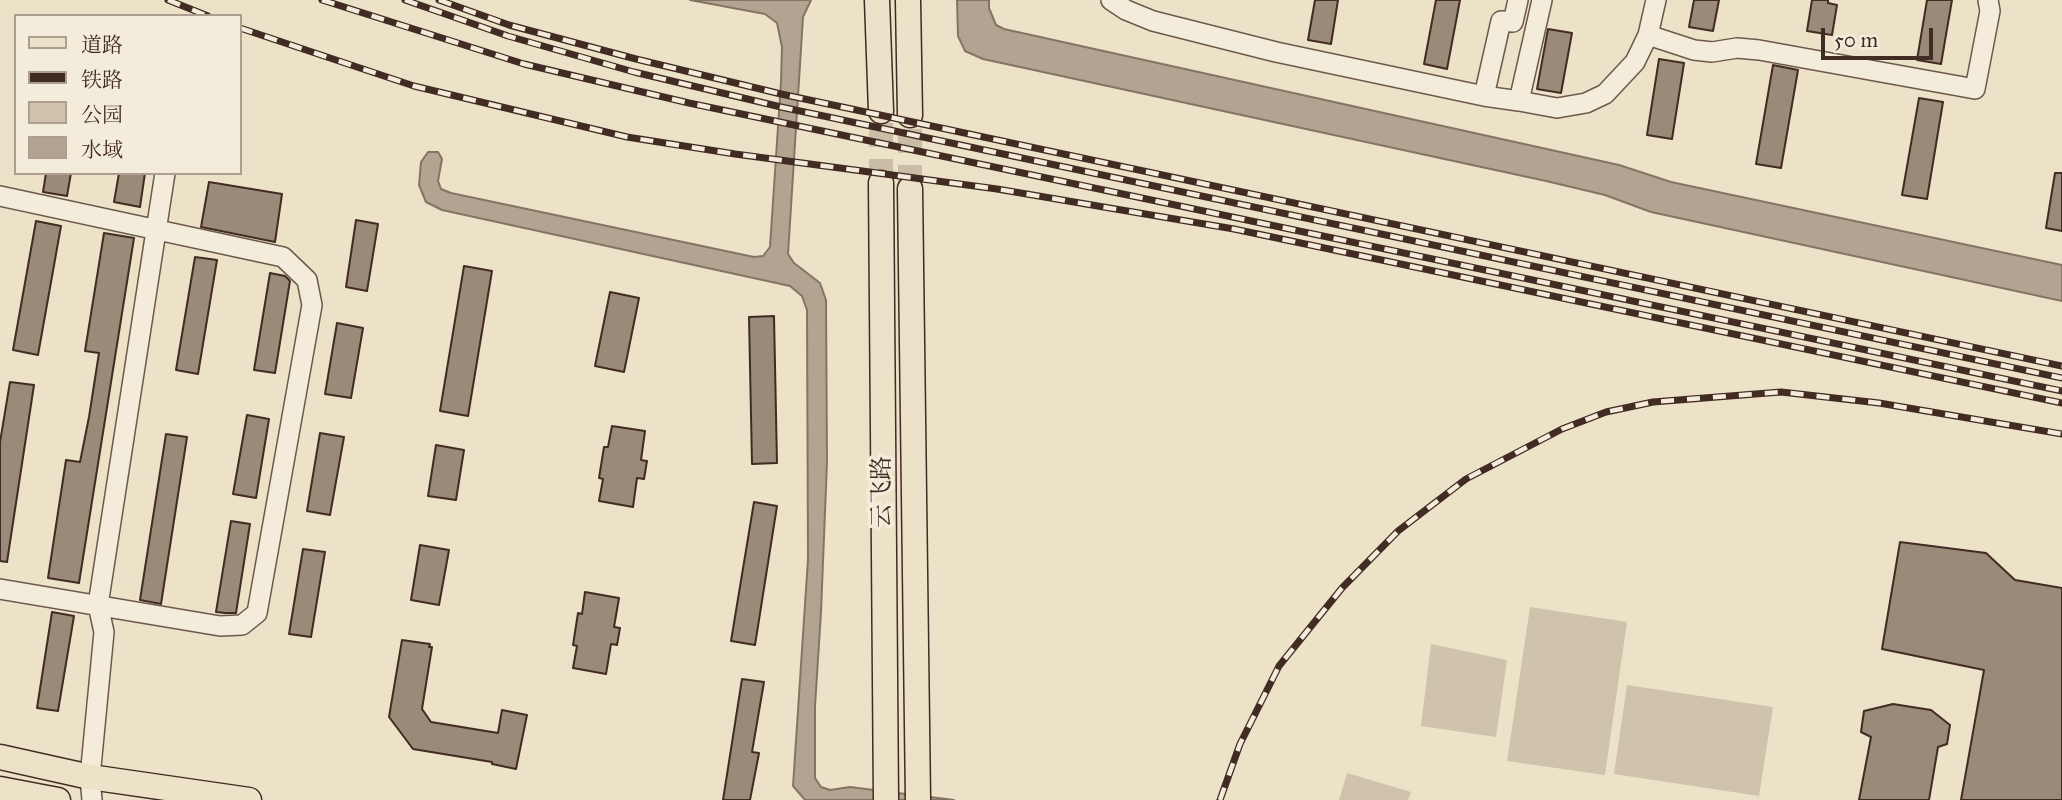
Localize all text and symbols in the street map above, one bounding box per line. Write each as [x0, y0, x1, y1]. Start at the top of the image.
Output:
legend [14, 14, 242, 175]
scale bar [1824, 14, 1936, 58]
text: 50 m [1834, 27, 1878, 53]
text: 道路 [81, 32, 123, 58]
text: 铁路 [81, 67, 123, 93]
text: 公园 [81, 102, 123, 128]
text: 水域 [81, 137, 123, 163]
street label: 云飞路 [869, 456, 897, 528]

